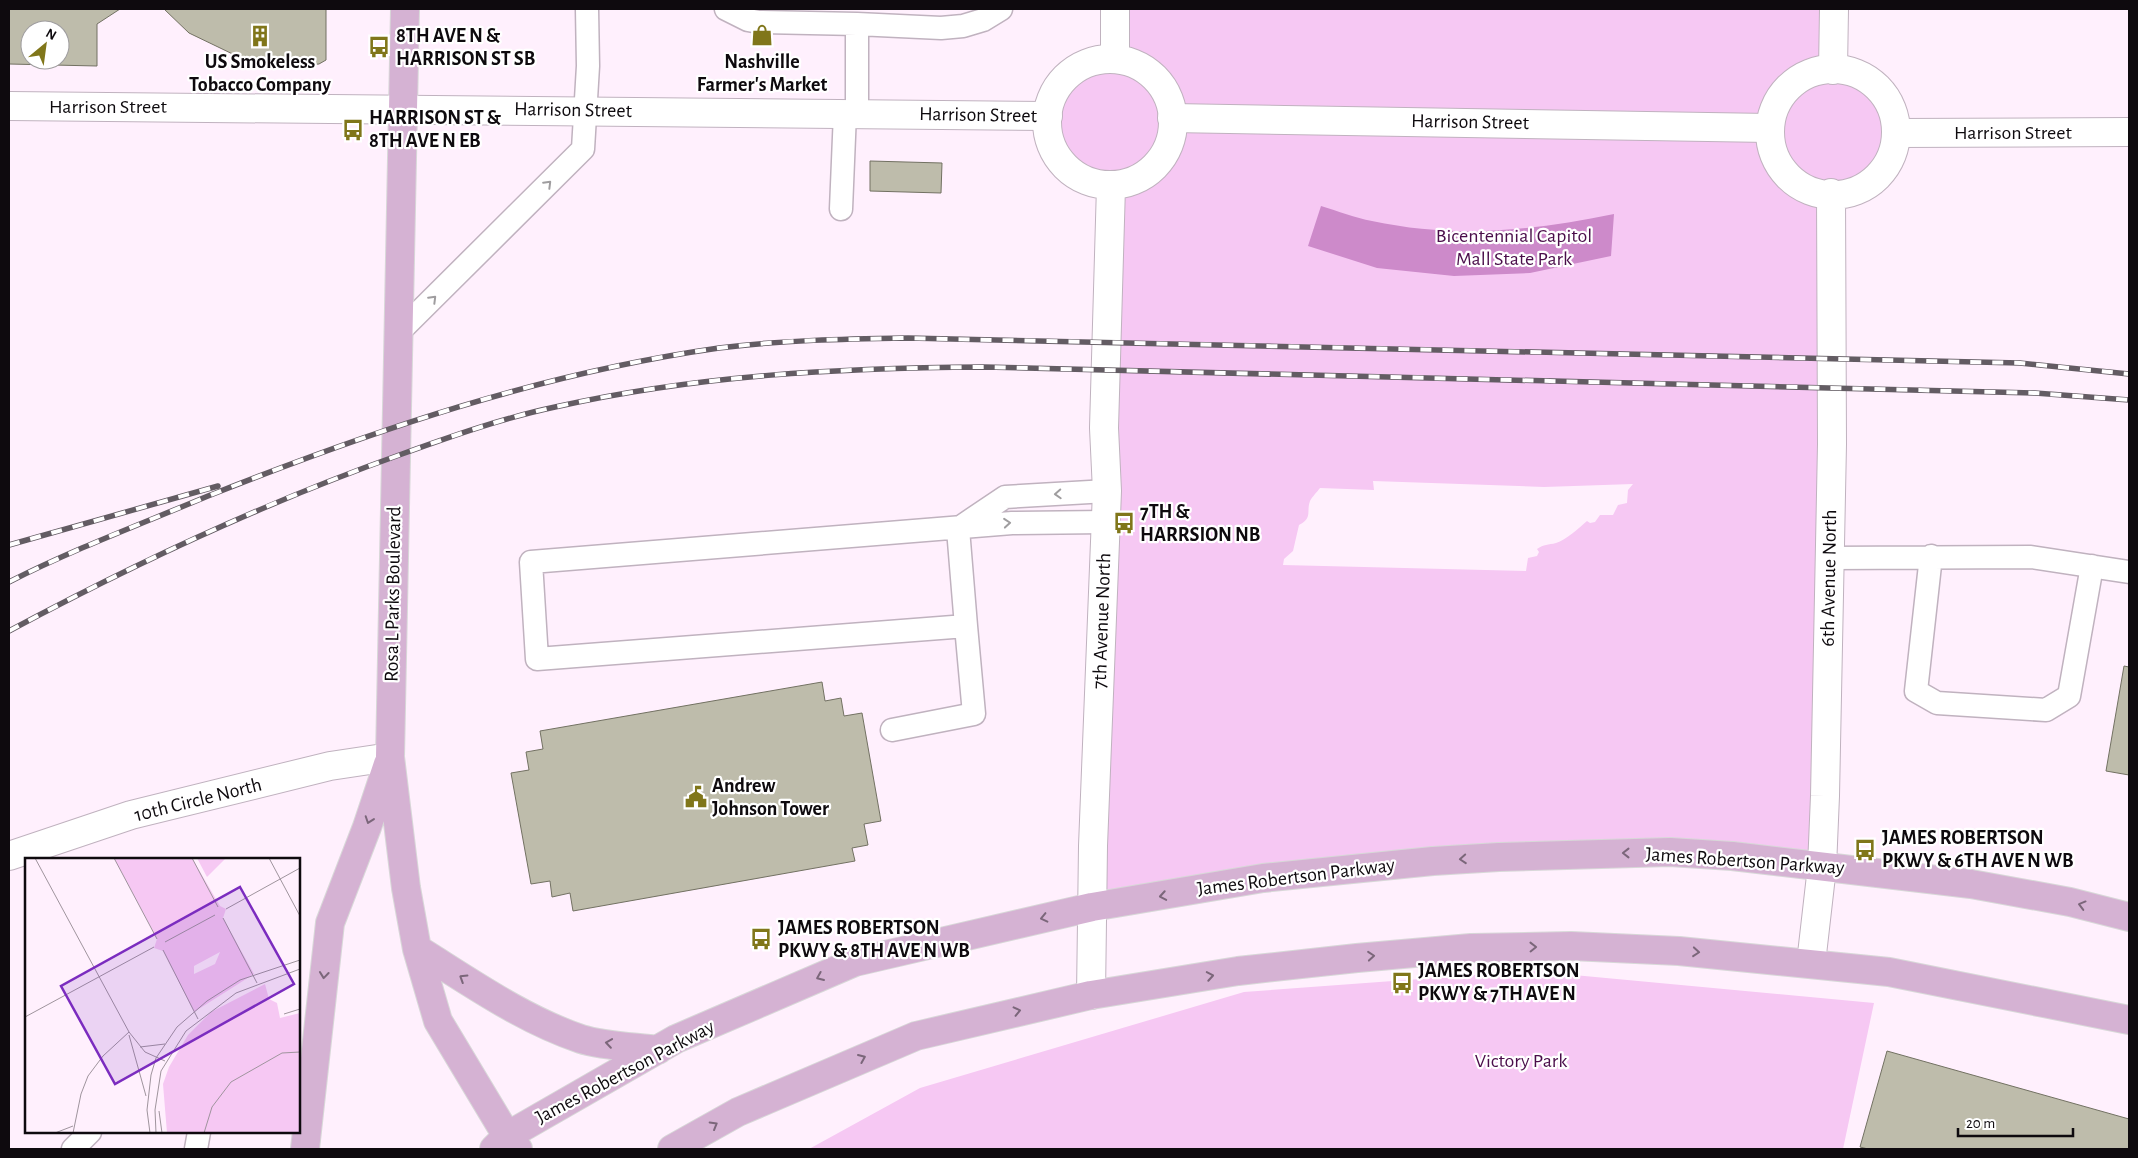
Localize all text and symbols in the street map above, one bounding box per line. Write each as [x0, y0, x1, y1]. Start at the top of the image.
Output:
north arrow [20, 20, 70, 70]
shop icon: Nashville Farmer's Market [749, 22, 775, 48]
building icon: US Smokeless Tobacco Company [247, 23, 273, 49]
text: N [43, 26, 58, 43]
place label: 8TH AVE N & HARRISON ST SB [396, 26, 535, 69]
bus stop icon: 8TH AVE N & HARRISON ST SB [366, 34, 392, 60]
place label: US Smokeless Tobacco Company [189, 52, 331, 95]
place label: Nashville Farmer's Market [697, 52, 827, 95]
street label: Harrison Street [49, 97, 168, 117]
street label: Harrison Street [514, 99, 633, 121]
street label: Harrison Street [919, 104, 1038, 126]
place label: HARRISON ST & 8TH AVE N EB [369, 108, 502, 151]
street label: Harrison Street [1411, 111, 1530, 133]
bus stop icon: HARRISON ST & 8TH AVE N EB [340, 117, 366, 143]
street label: Harrison Street [1954, 123, 2073, 143]
one-way arrow [542, 181, 551, 190]
park label: Bicentennial Capitol Mall State Park [1436, 226, 1592, 269]
one-way arrow [427, 296, 436, 305]
one-way arrow [1054, 488, 1062, 499]
place label: 7TH & HARRSION NB [1140, 502, 1260, 545]
street label: Rosa L Parks Boulevard [381, 506, 405, 682]
street label: 6th Avenue North [1818, 509, 1840, 647]
bus stop icon: 7TH & HARRSION NB [1111, 510, 1137, 536]
one-way arrow [1003, 518, 1011, 529]
street label: 7th Avenue North [1090, 553, 1114, 689]
street label: 10th Circle North [132, 775, 264, 825]
place label: Andrew Johnson Tower [712, 776, 829, 819]
public building icon: Andrew Johnson Tower [683, 784, 709, 810]
one-way arrow [365, 815, 375, 824]
place label: JAMES ROBERTSON PKWY & 6TH AVE N WB [1882, 828, 2074, 871]
bus stop icon: JAMES ROBERTSON PKWY & 6TH AVE N WB [1852, 837, 1878, 863]
street label: James Robertson Parkway [1645, 844, 1845, 878]
one-way arrow [1622, 848, 1630, 858]
one-way arrow [1459, 853, 1467, 864]
street label: James Robertson Parkway [1196, 855, 1397, 899]
inset map [25, 858, 300, 1133]
one-way arrow [1159, 890, 1168, 900]
one-way arrow [2078, 900, 2087, 911]
one-way arrow [1040, 912, 1049, 923]
place label: JAMES ROBERTSON PKWY & 8TH AVE N WB [778, 918, 970, 961]
bus stop icon: JAMES ROBERTSON PKWY & 8TH AVE N WB [748, 926, 774, 952]
one-way arrow [1530, 942, 1537, 952]
one-way arrow [1692, 946, 1700, 957]
one-way arrow [1367, 951, 1375, 962]
place label: JAMES ROBERTSON PKWY & 7TH AVE N [1418, 961, 1580, 1004]
bus stop icon: JAMES ROBERTSON PKWY & 7TH AVE N [1389, 970, 1415, 996]
one-way arrow [816, 971, 825, 982]
one-way arrow [1205, 971, 1214, 981]
one-way arrow [319, 972, 330, 980]
one-way arrow [459, 974, 468, 984]
one-way arrow [1013, 1007, 1022, 1017]
street label: James Robertson Parkway [532, 1016, 718, 1128]
one-way arrow [605, 1038, 613, 1049]
park label: Victory Park [1475, 1051, 1567, 1071]
one-way arrow [857, 1054, 866, 1065]
scale bar [1958, 1106, 2073, 1138]
text: 20 m [1966, 1116, 1995, 1131]
one-way arrow [709, 1121, 718, 1131]

